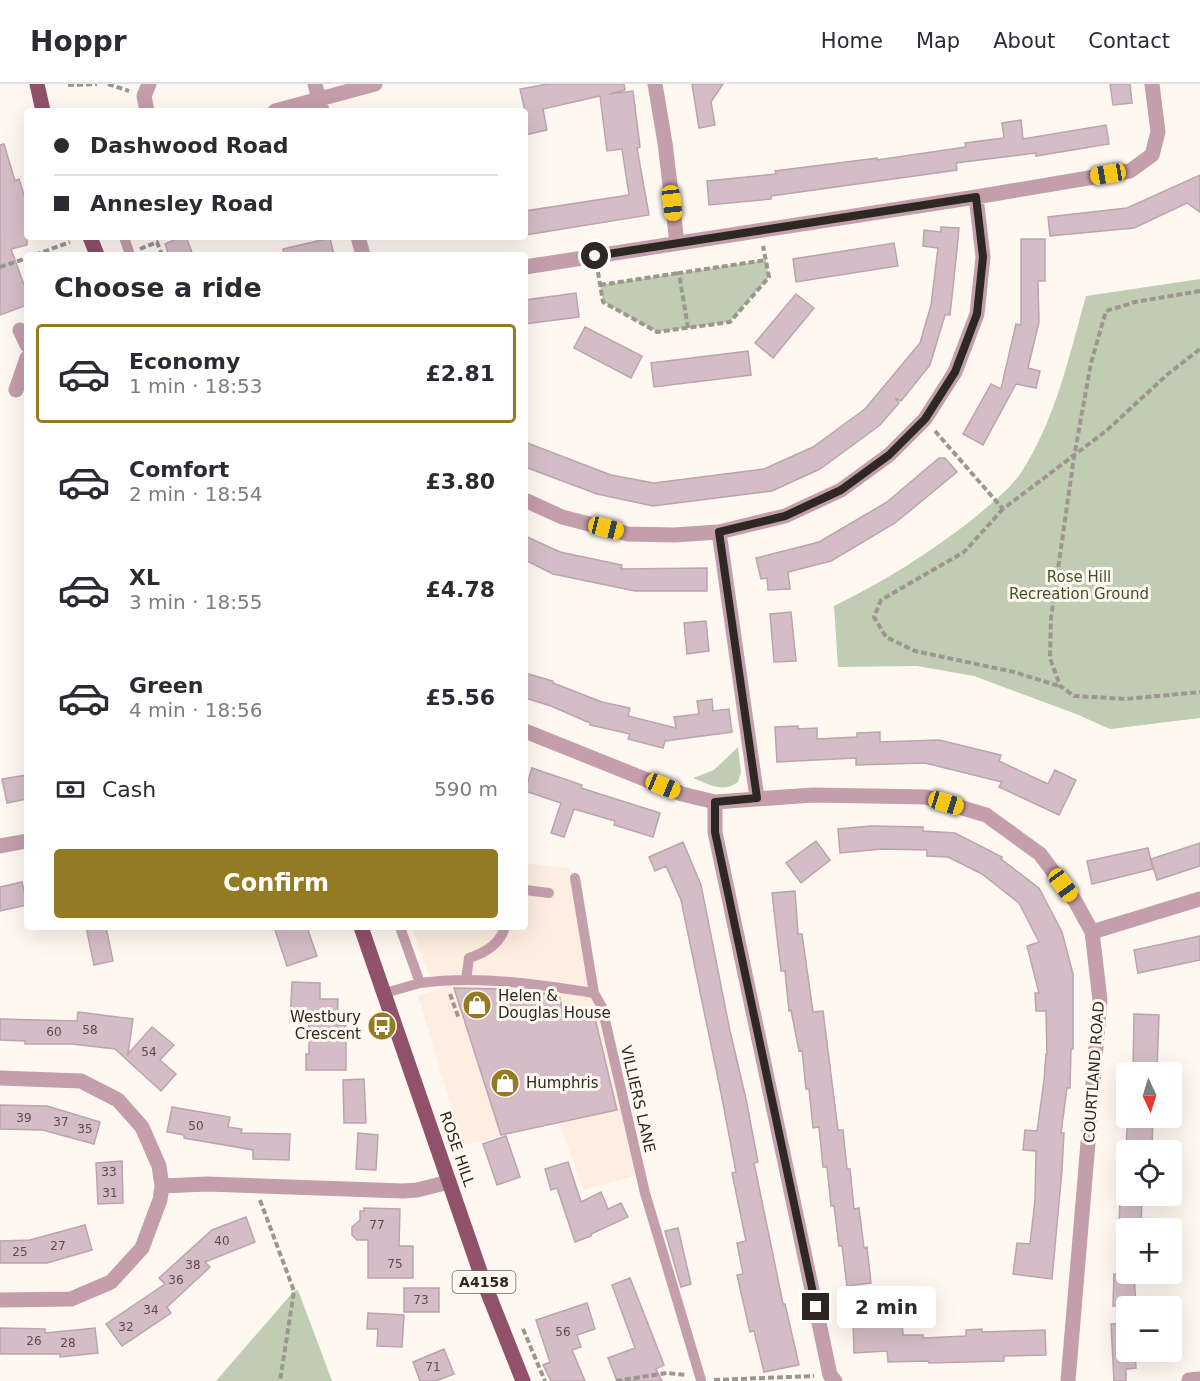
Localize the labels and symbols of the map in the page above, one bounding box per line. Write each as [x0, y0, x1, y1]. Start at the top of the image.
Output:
car [1089, 162, 1127, 186]
car [661, 184, 683, 222]
route start [581, 242, 608, 269]
car [586, 515, 626, 541]
park label: Rose Hill Recreation Ground [1009, 568, 1149, 603]
car [643, 771, 683, 801]
car [926, 789, 966, 817]
car [1045, 865, 1081, 905]
place label: Helen & Douglas House [498, 987, 611, 1022]
shop icon: Helen & Douglas House [461, 989, 493, 1021]
street label: COURTLAND ROAD [1080, 1001, 1108, 1143]
place label: Westbury Crescent [290, 1008, 361, 1043]
bus stop icon: Westbury Crescent [366, 1010, 398, 1042]
house number: 58 [82, 1023, 98, 1037]
house number: 60 [46, 1025, 62, 1039]
street label: VILLIERS LANE [617, 1044, 659, 1154]
house number: 54 [141, 1045, 157, 1059]
north arrow [1116, 1062, 1182, 1128]
shop icon: Humphris [489, 1067, 521, 1099]
place label: Humphris [526, 1074, 599, 1092]
street label: ROSE HILL [436, 1109, 478, 1190]
house number: 39 [16, 1111, 32, 1125]
house number: 37 [53, 1115, 69, 1129]
house number: 50 [188, 1119, 204, 1133]
house number: 35 [77, 1122, 93, 1136]
house number: 33 [101, 1165, 117, 1179]
house number: 31 [102, 1186, 118, 1200]
house number: 77 [369, 1218, 385, 1232]
house number: 40 [214, 1234, 230, 1248]
house number: 27 [50, 1239, 66, 1253]
house number: 25 [12, 1245, 28, 1259]
house number: 75 [387, 1257, 403, 1271]
house number: 38 [185, 1258, 201, 1272]
road number: A4158 [452, 1271, 516, 1293]
house number: 36 [168, 1273, 184, 1287]
callout: 2 min [837, 1286, 936, 1328]
house number: 73 [413, 1293, 429, 1307]
route end [802, 1293, 829, 1320]
house number: 34 [143, 1303, 159, 1317]
house number: 32 [118, 1320, 134, 1334]
house number: 56 [555, 1325, 571, 1339]
house number: 26 [26, 1334, 42, 1348]
house number: 28 [60, 1336, 76, 1350]
house number: 71 [425, 1360, 441, 1374]

